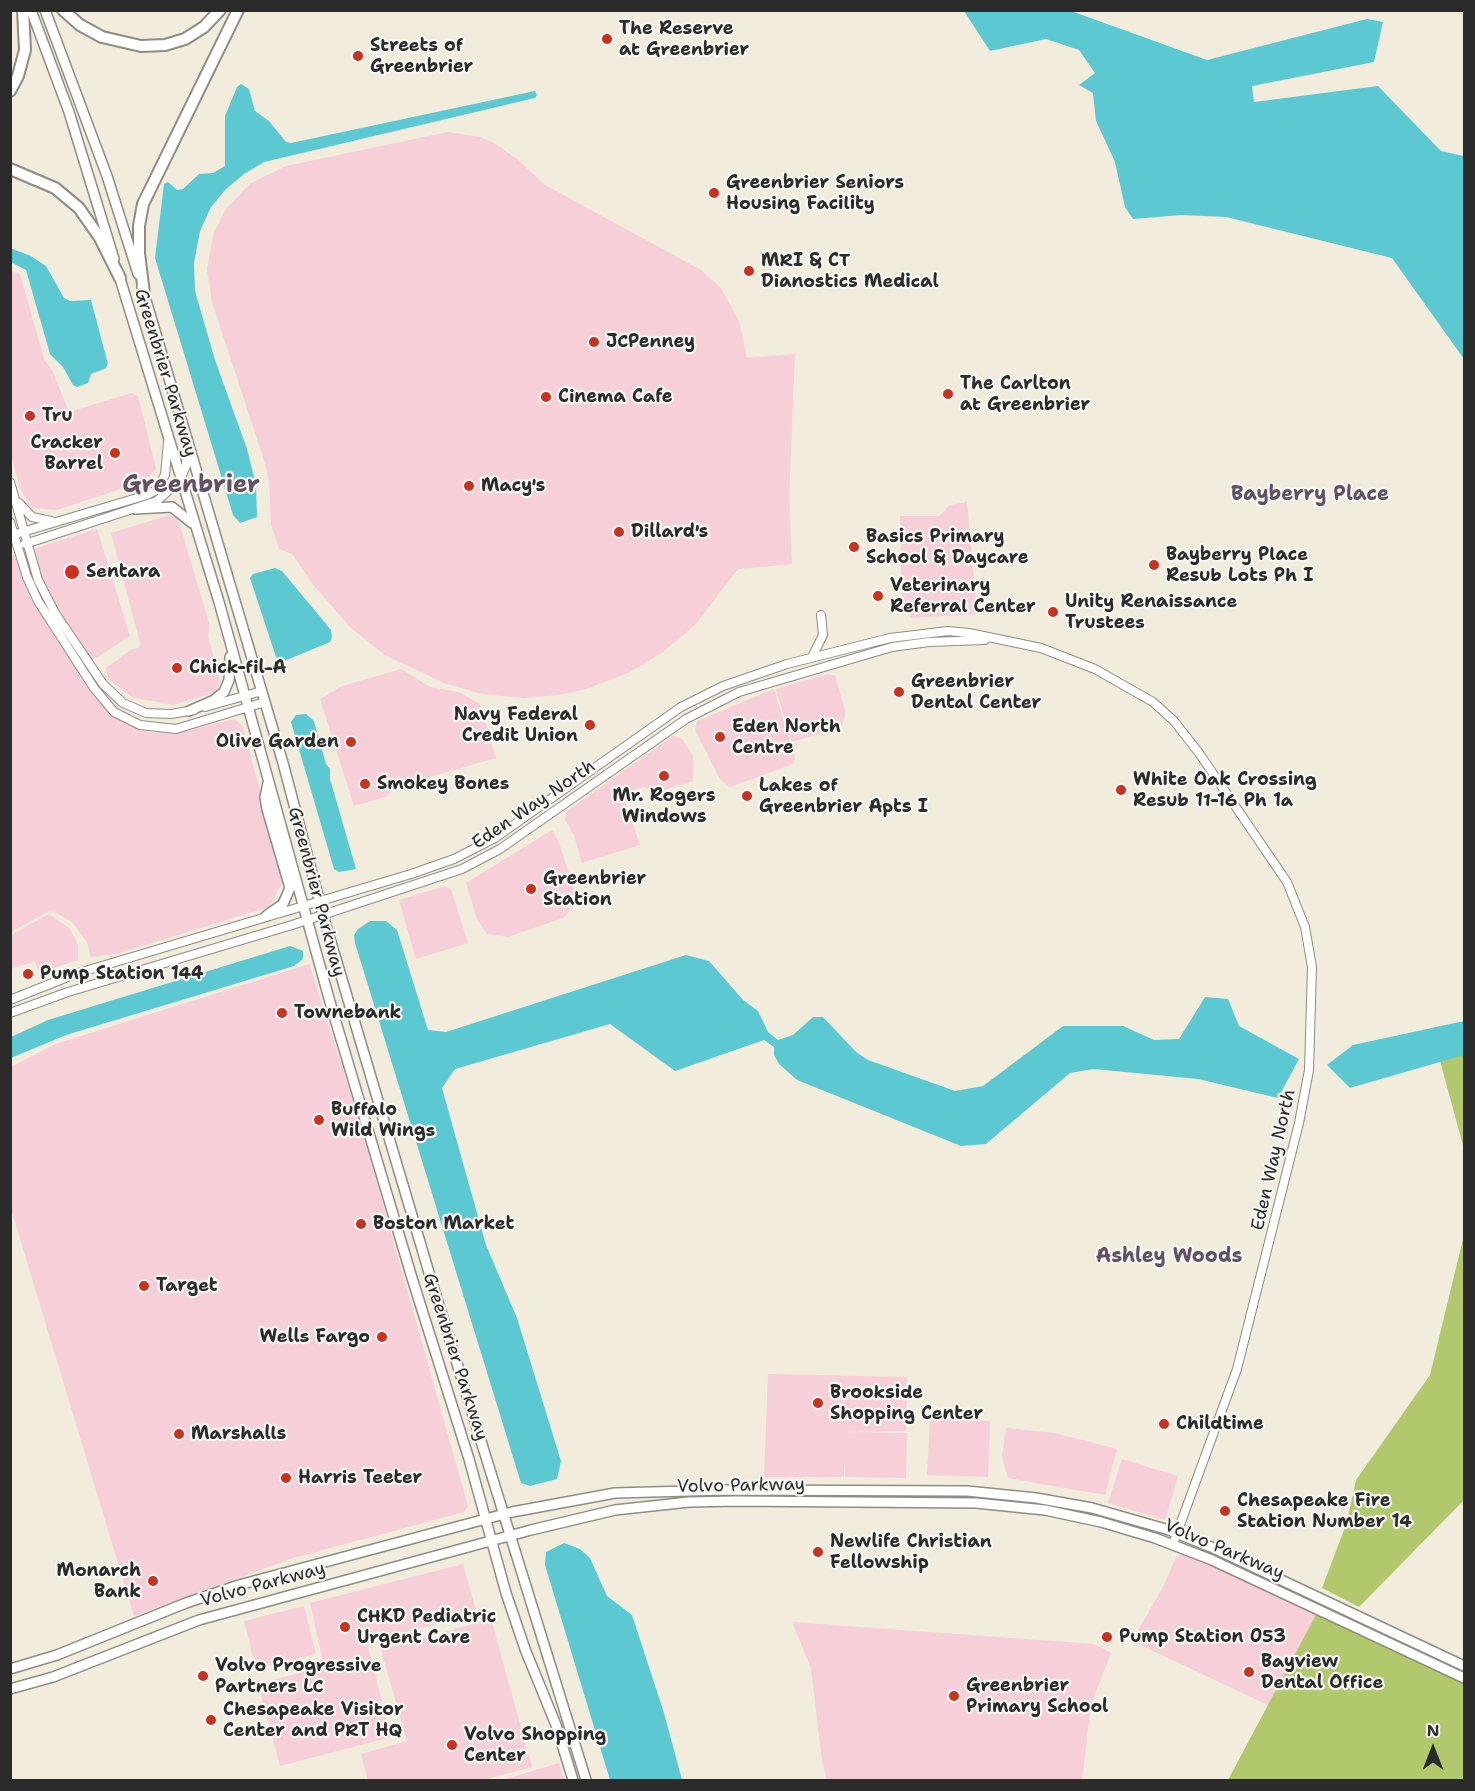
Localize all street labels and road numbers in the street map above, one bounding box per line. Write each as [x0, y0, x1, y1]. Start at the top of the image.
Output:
street label: Greenbrier Parkway [129, 286, 201, 460]
street label: Eden Way North [468, 756, 600, 854]
street label: Greenbrier Parkway [283, 805, 349, 979]
street label: Eden Way North [1247, 1087, 1301, 1233]
street label: Greenbrier Parkway [418, 1271, 492, 1443]
street label: Volvo Parkway [677, 1474, 805, 1498]
street label: Volvo Parkway [1161, 1515, 1287, 1585]
street label: Volvo Parkway [198, 1558, 328, 1612]

